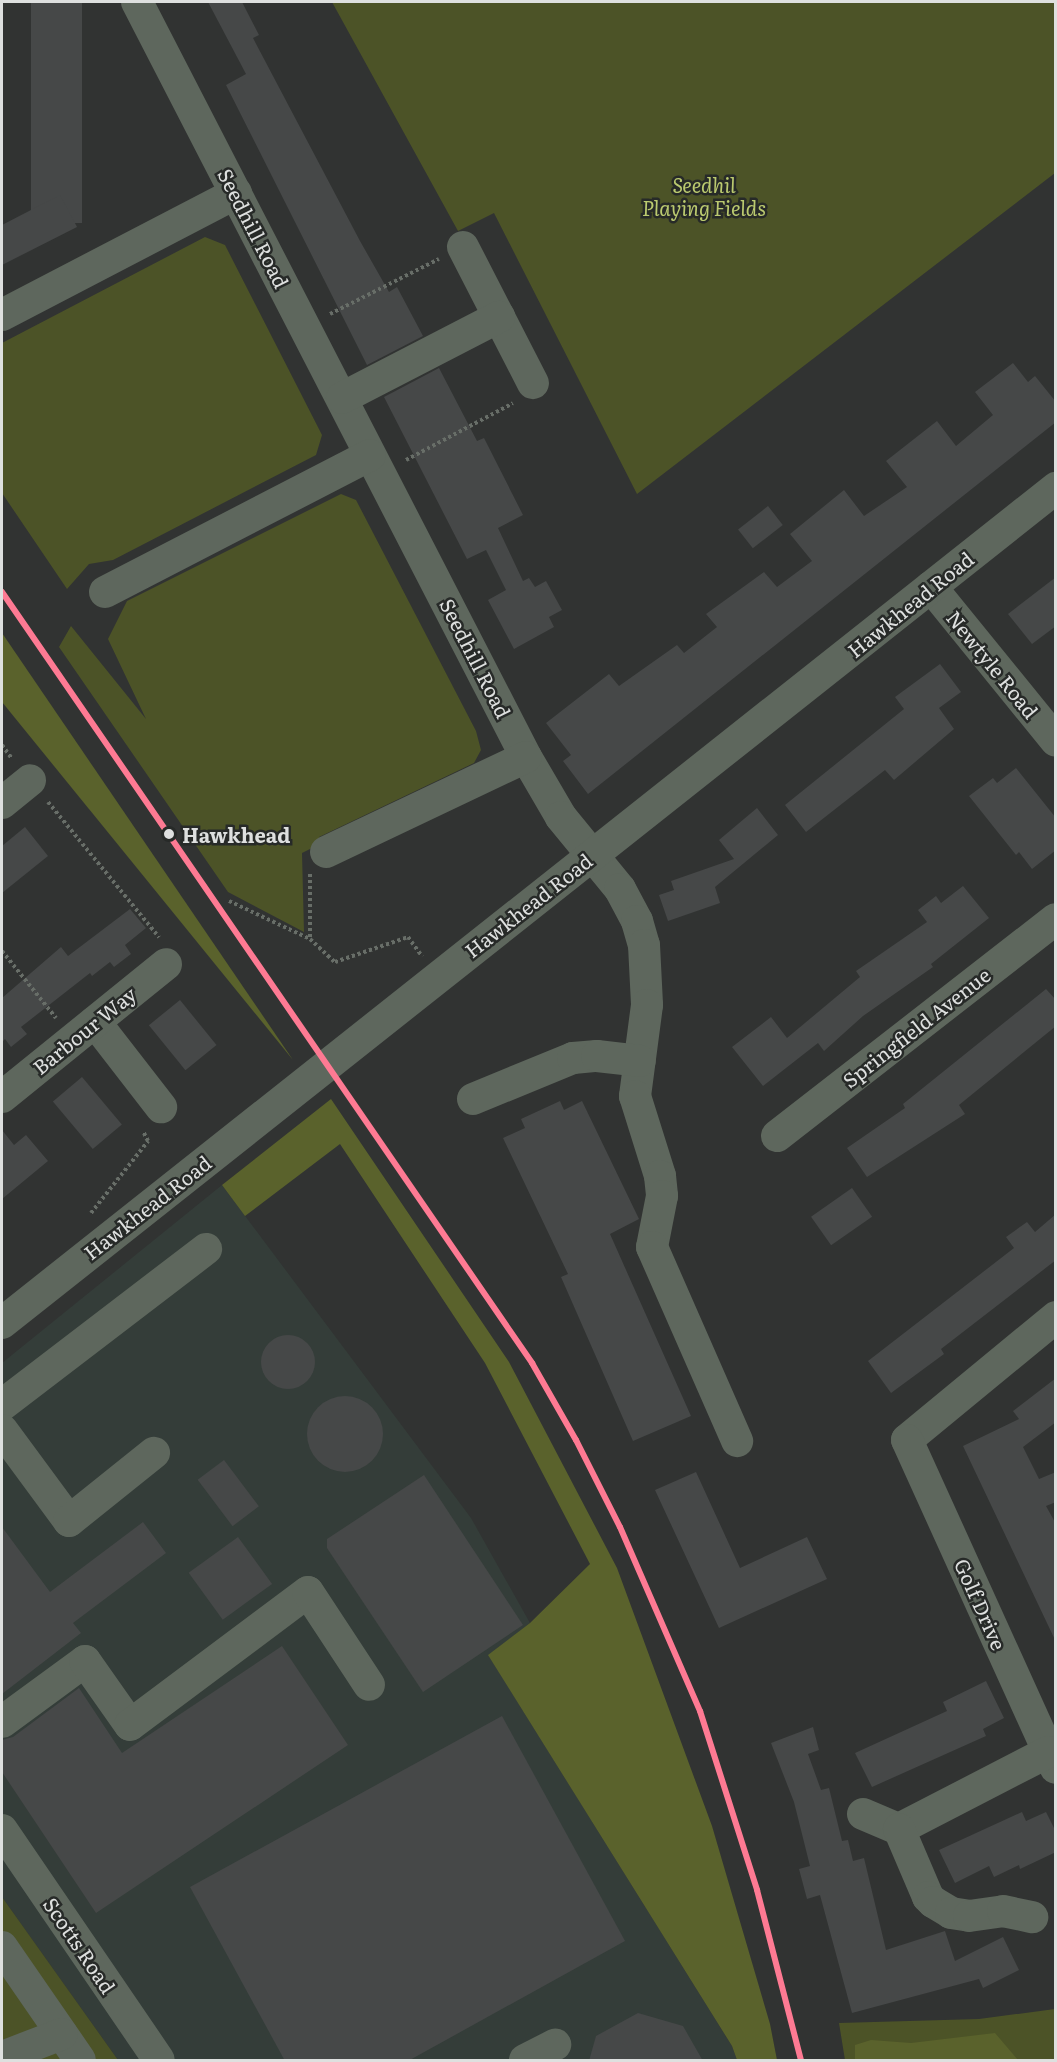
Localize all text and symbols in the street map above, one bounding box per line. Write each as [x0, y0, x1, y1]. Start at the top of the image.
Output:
street label: Seedhill Road [214, 164, 294, 292]
park label: Seedhil Playing Fields [642, 172, 766, 219]
street label: Hawkhead Road [842, 546, 978, 662]
street label: Seedhill Road [436, 594, 516, 722]
street label: Newtyle Road [942, 605, 1044, 723]
place label: Hawkhead [182, 822, 290, 846]
marker: Hawkhead [160, 825, 178, 843]
street label: Hawkhead Road [460, 848, 596, 962]
street label: Springfield Avenue [837, 962, 995, 1092]
street label: Barbour Way [28, 981, 140, 1079]
street label: Hawkhead Road [79, 1150, 215, 1264]
street label: Golf Drive [950, 1555, 1012, 1653]
street label: Scotts Road [39, 1892, 121, 1998]

